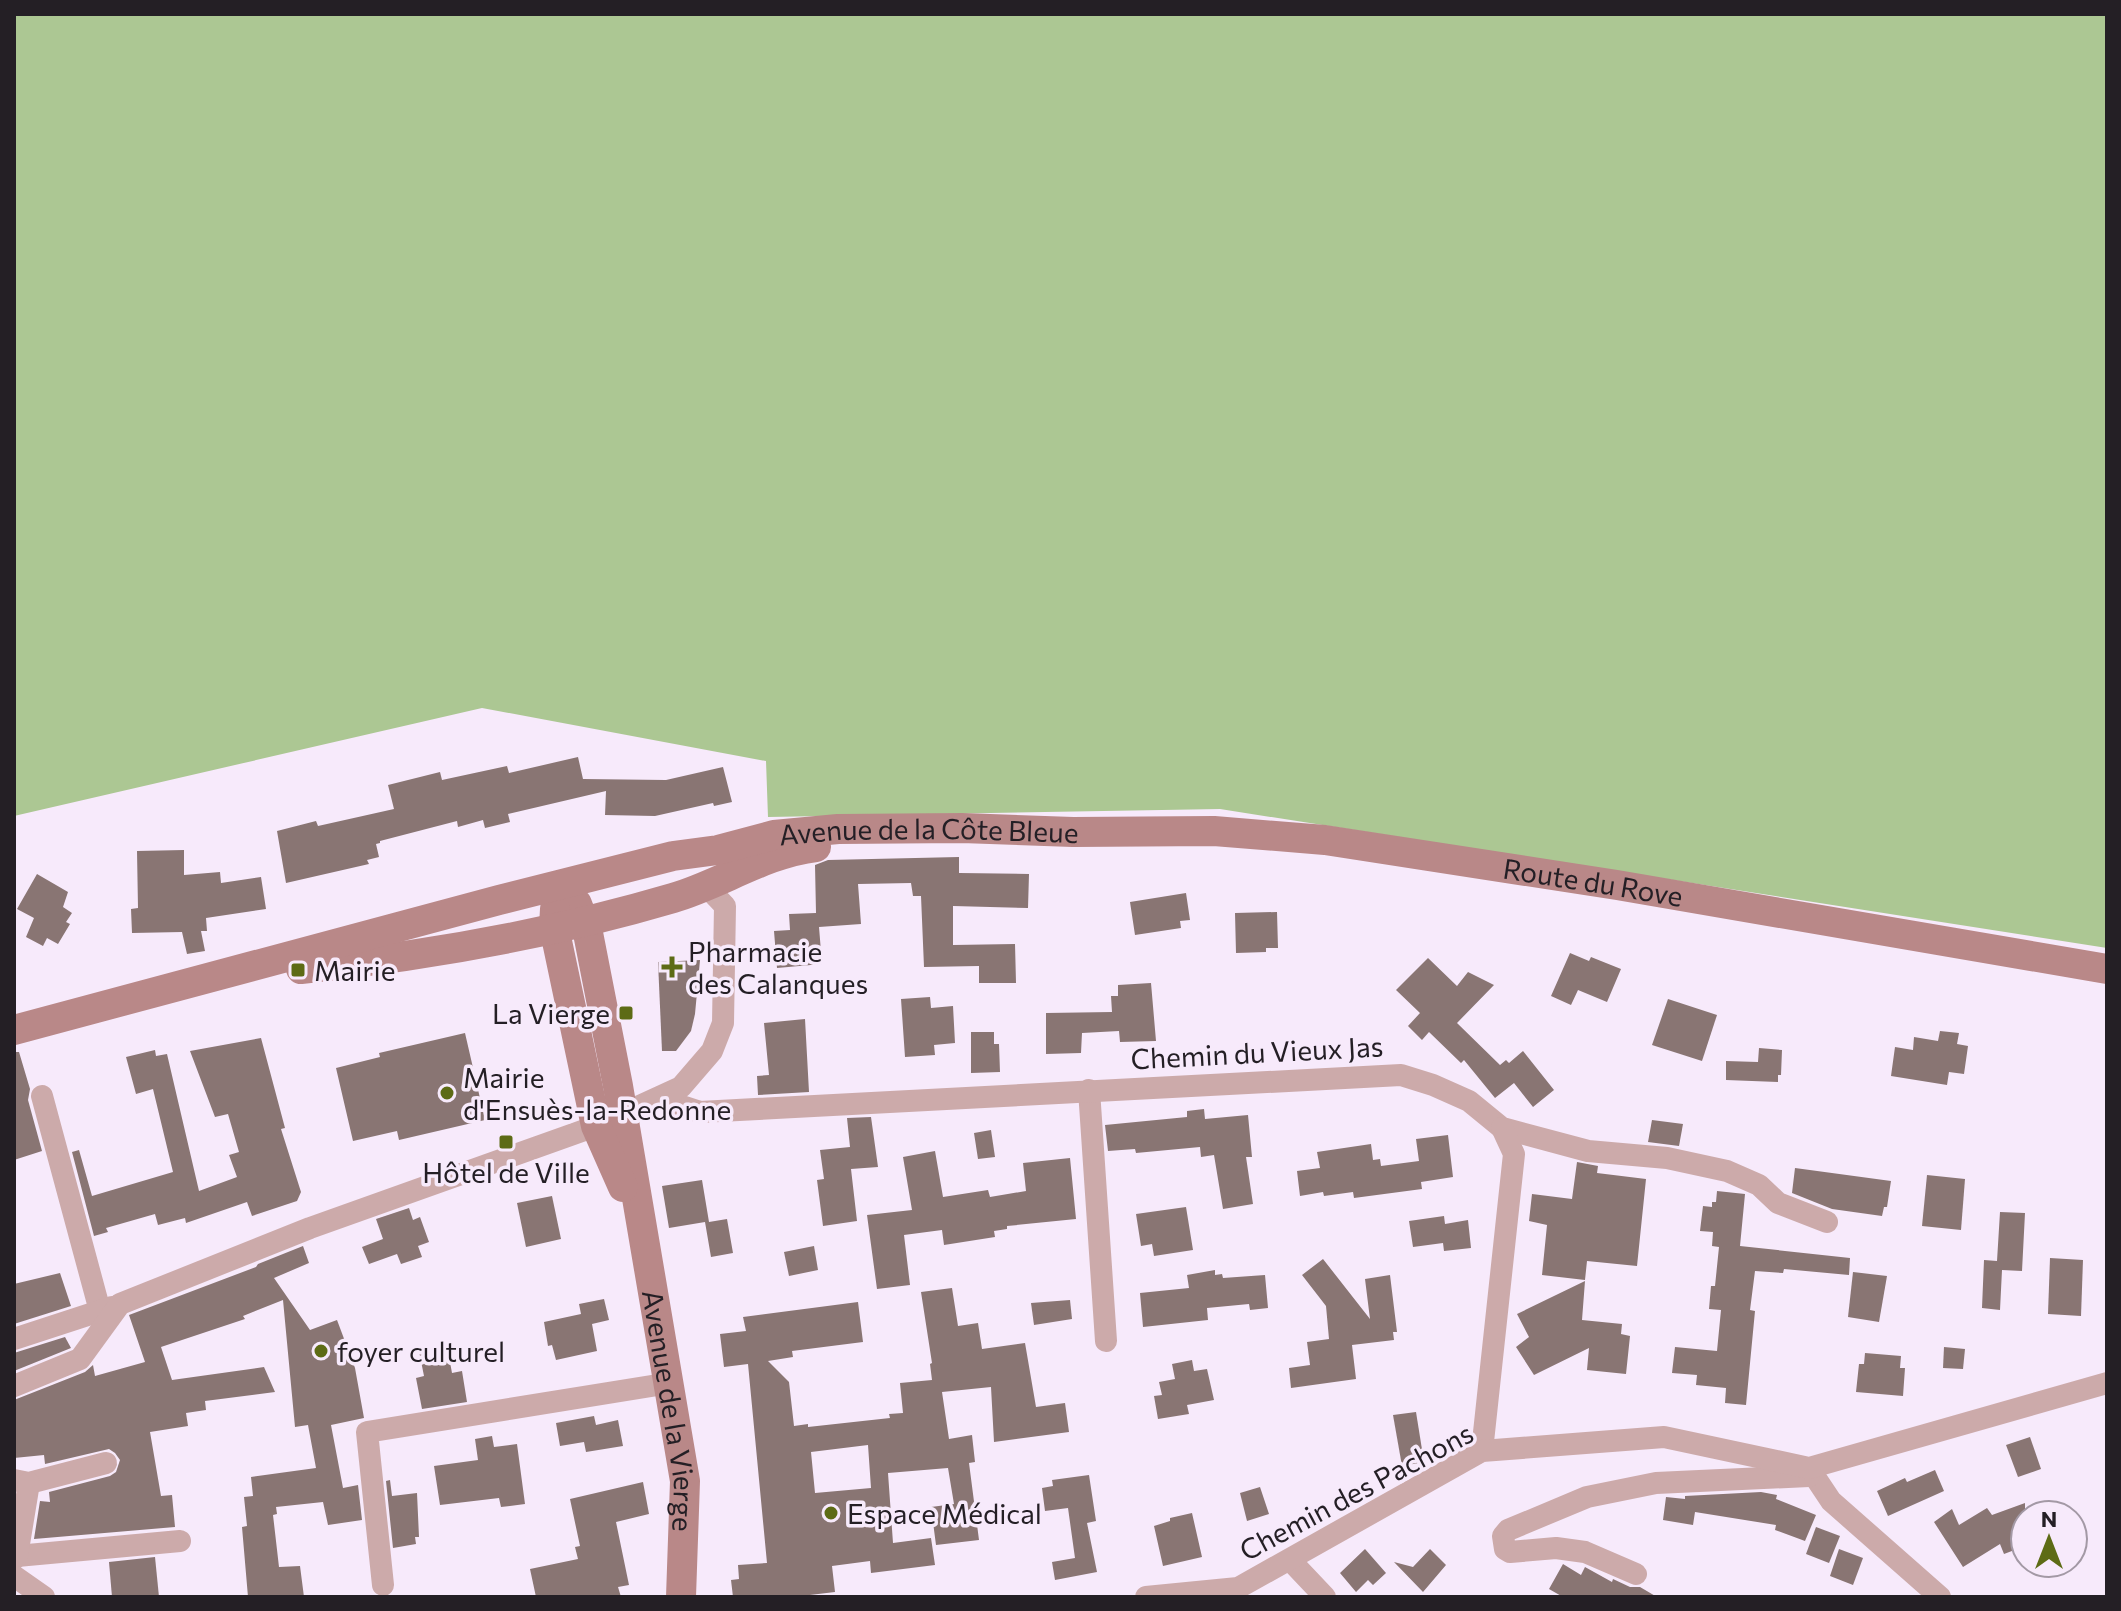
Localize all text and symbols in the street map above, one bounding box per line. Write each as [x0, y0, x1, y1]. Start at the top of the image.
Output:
street label: Avenue de la Côte Bleue [778, 811, 1079, 851]
street label: Route du Rove [1501, 851, 1686, 913]
place label: Pharmacie des Calanques [688, 934, 868, 1000]
place label: Mairie [314, 953, 396, 987]
marker: Pharmacie des Calanques [663, 958, 681, 976]
marker: Mairie [289, 961, 307, 979]
place label: La Vierge [492, 996, 610, 1030]
marker: La Vierge [617, 1004, 635, 1022]
street label: Chemin du Vieux Jas [1130, 1028, 1384, 1076]
place label: Mairie d'Ensuès-la-Redonne [463, 1060, 731, 1126]
marker: Mairie d'Ensuès-la-Redonne [438, 1084, 456, 1102]
marker: Hôtel de Ville [497, 1133, 515, 1151]
place label: Hôtel de Ville [422, 1155, 590, 1189]
street label: Avenue de la Vierge [636, 1287, 702, 1532]
place label: foyer culturel [337, 1334, 505, 1368]
marker: foyer culturel [312, 1342, 330, 1360]
street label: Chemin des Pachons [1233, 1415, 1479, 1567]
place label: Espace Médical [847, 1496, 1042, 1530]
north arrow [2009, 1499, 2089, 1579]
marker: Espace Médical [822, 1504, 840, 1522]
text: N [2041, 1505, 2057, 1532]

